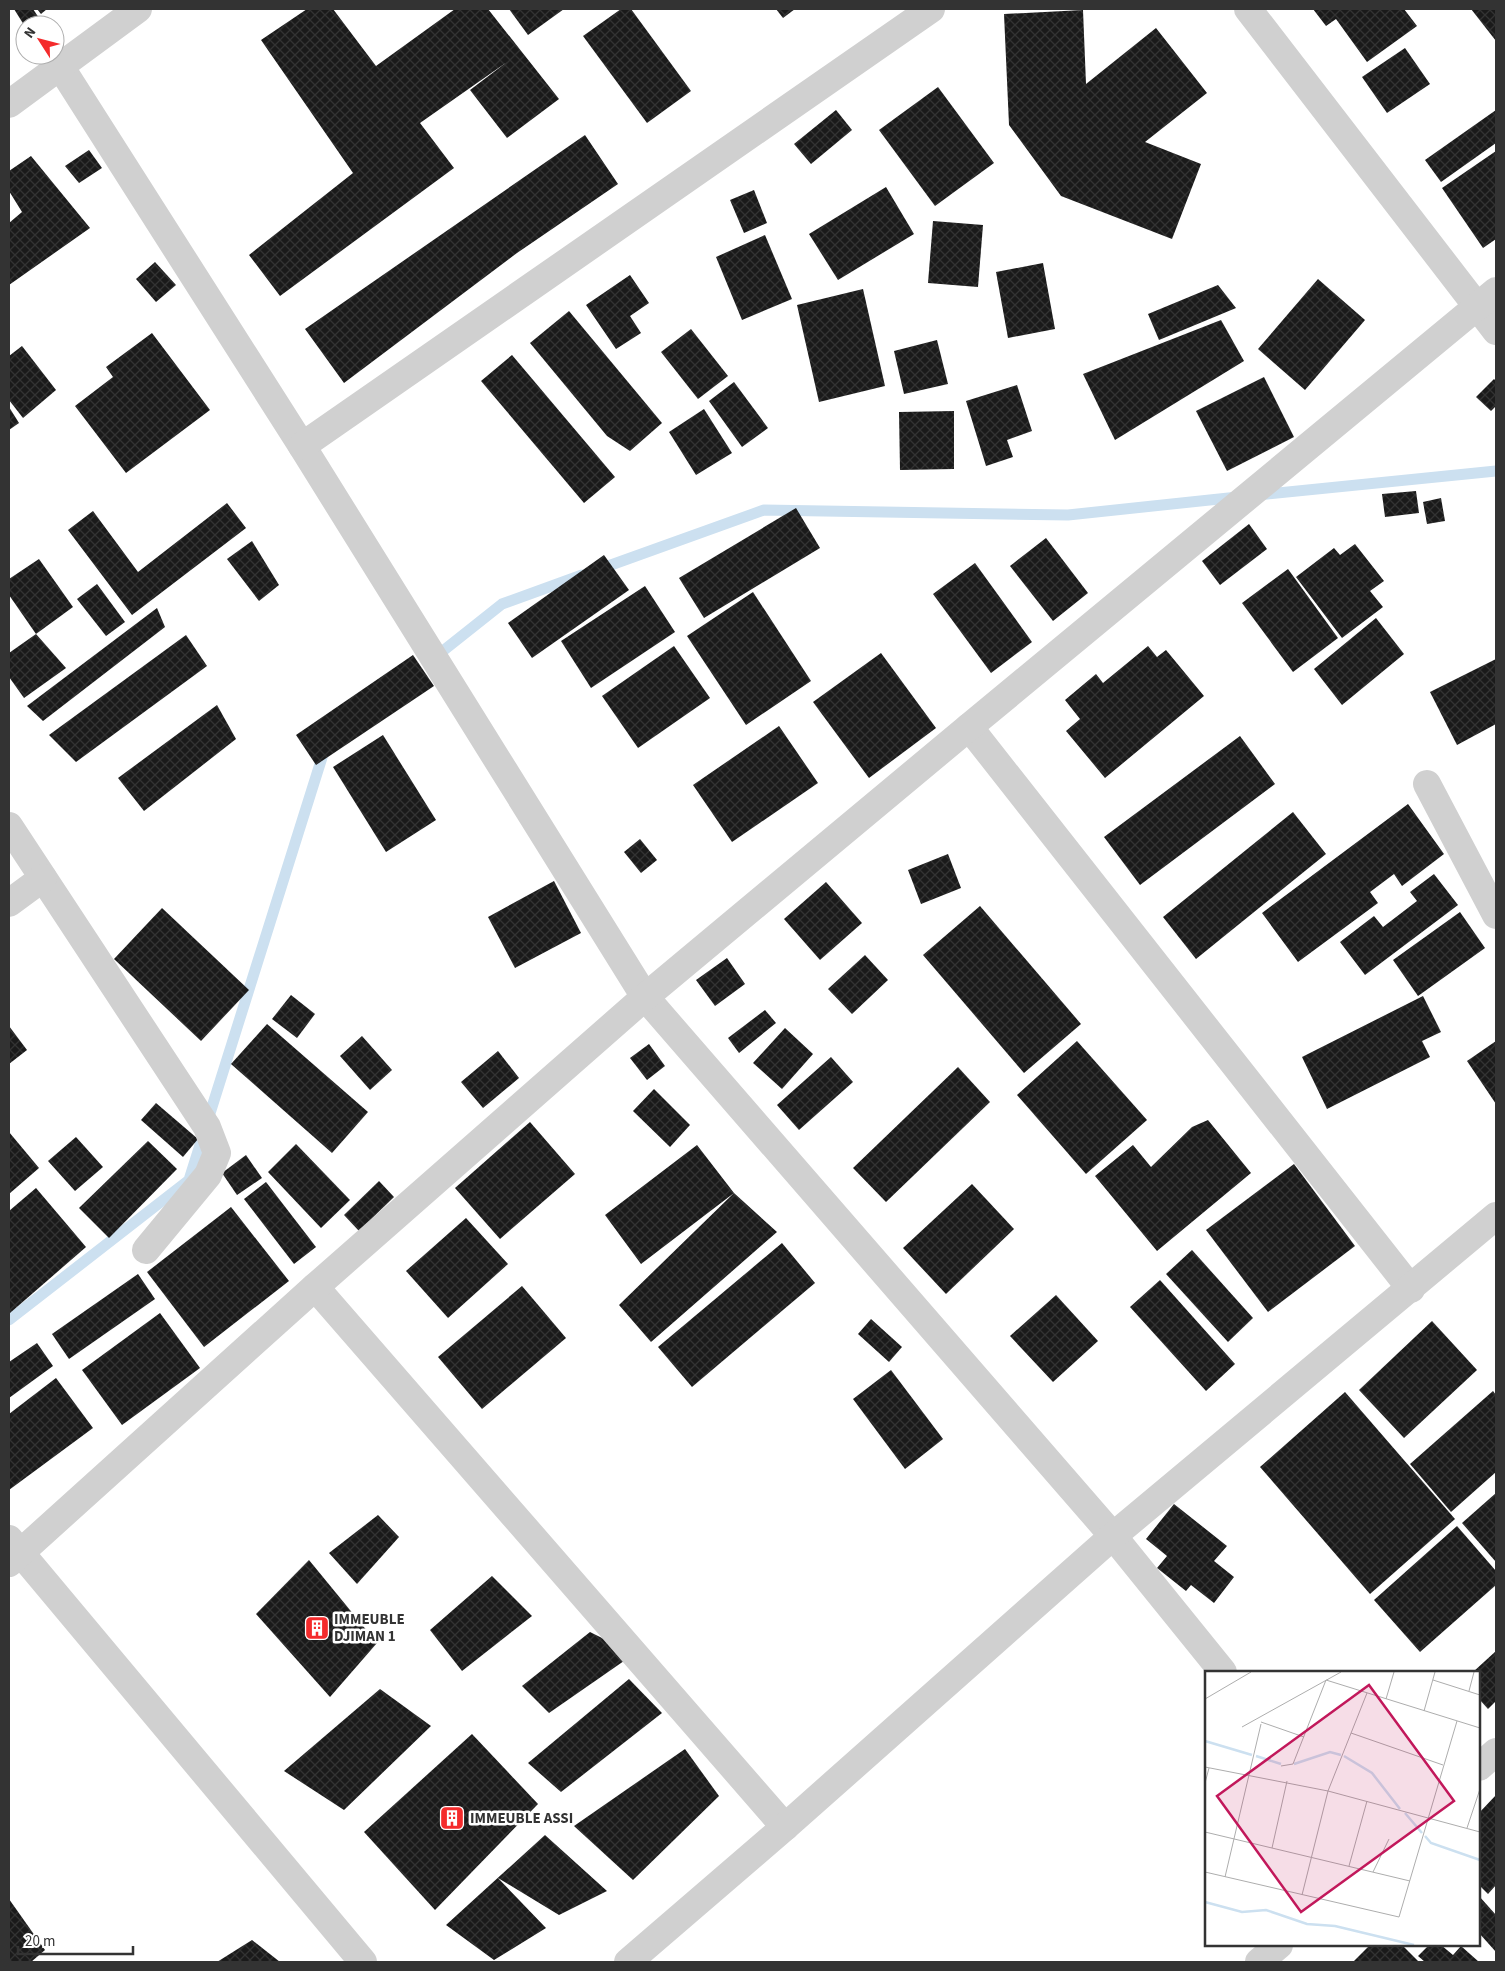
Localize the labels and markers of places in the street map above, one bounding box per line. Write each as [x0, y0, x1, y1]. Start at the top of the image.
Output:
place label: IMMEUBLE DJIMAN 1 [334, 1609, 405, 1647]
building icon: IMMEUBLE DJIMAN 1 [304, 1615, 330, 1641]
building icon: IMMEUBLE ASSI [439, 1805, 465, 1831]
place label: IMMEUBLE ASSI [470, 1808, 573, 1829]

